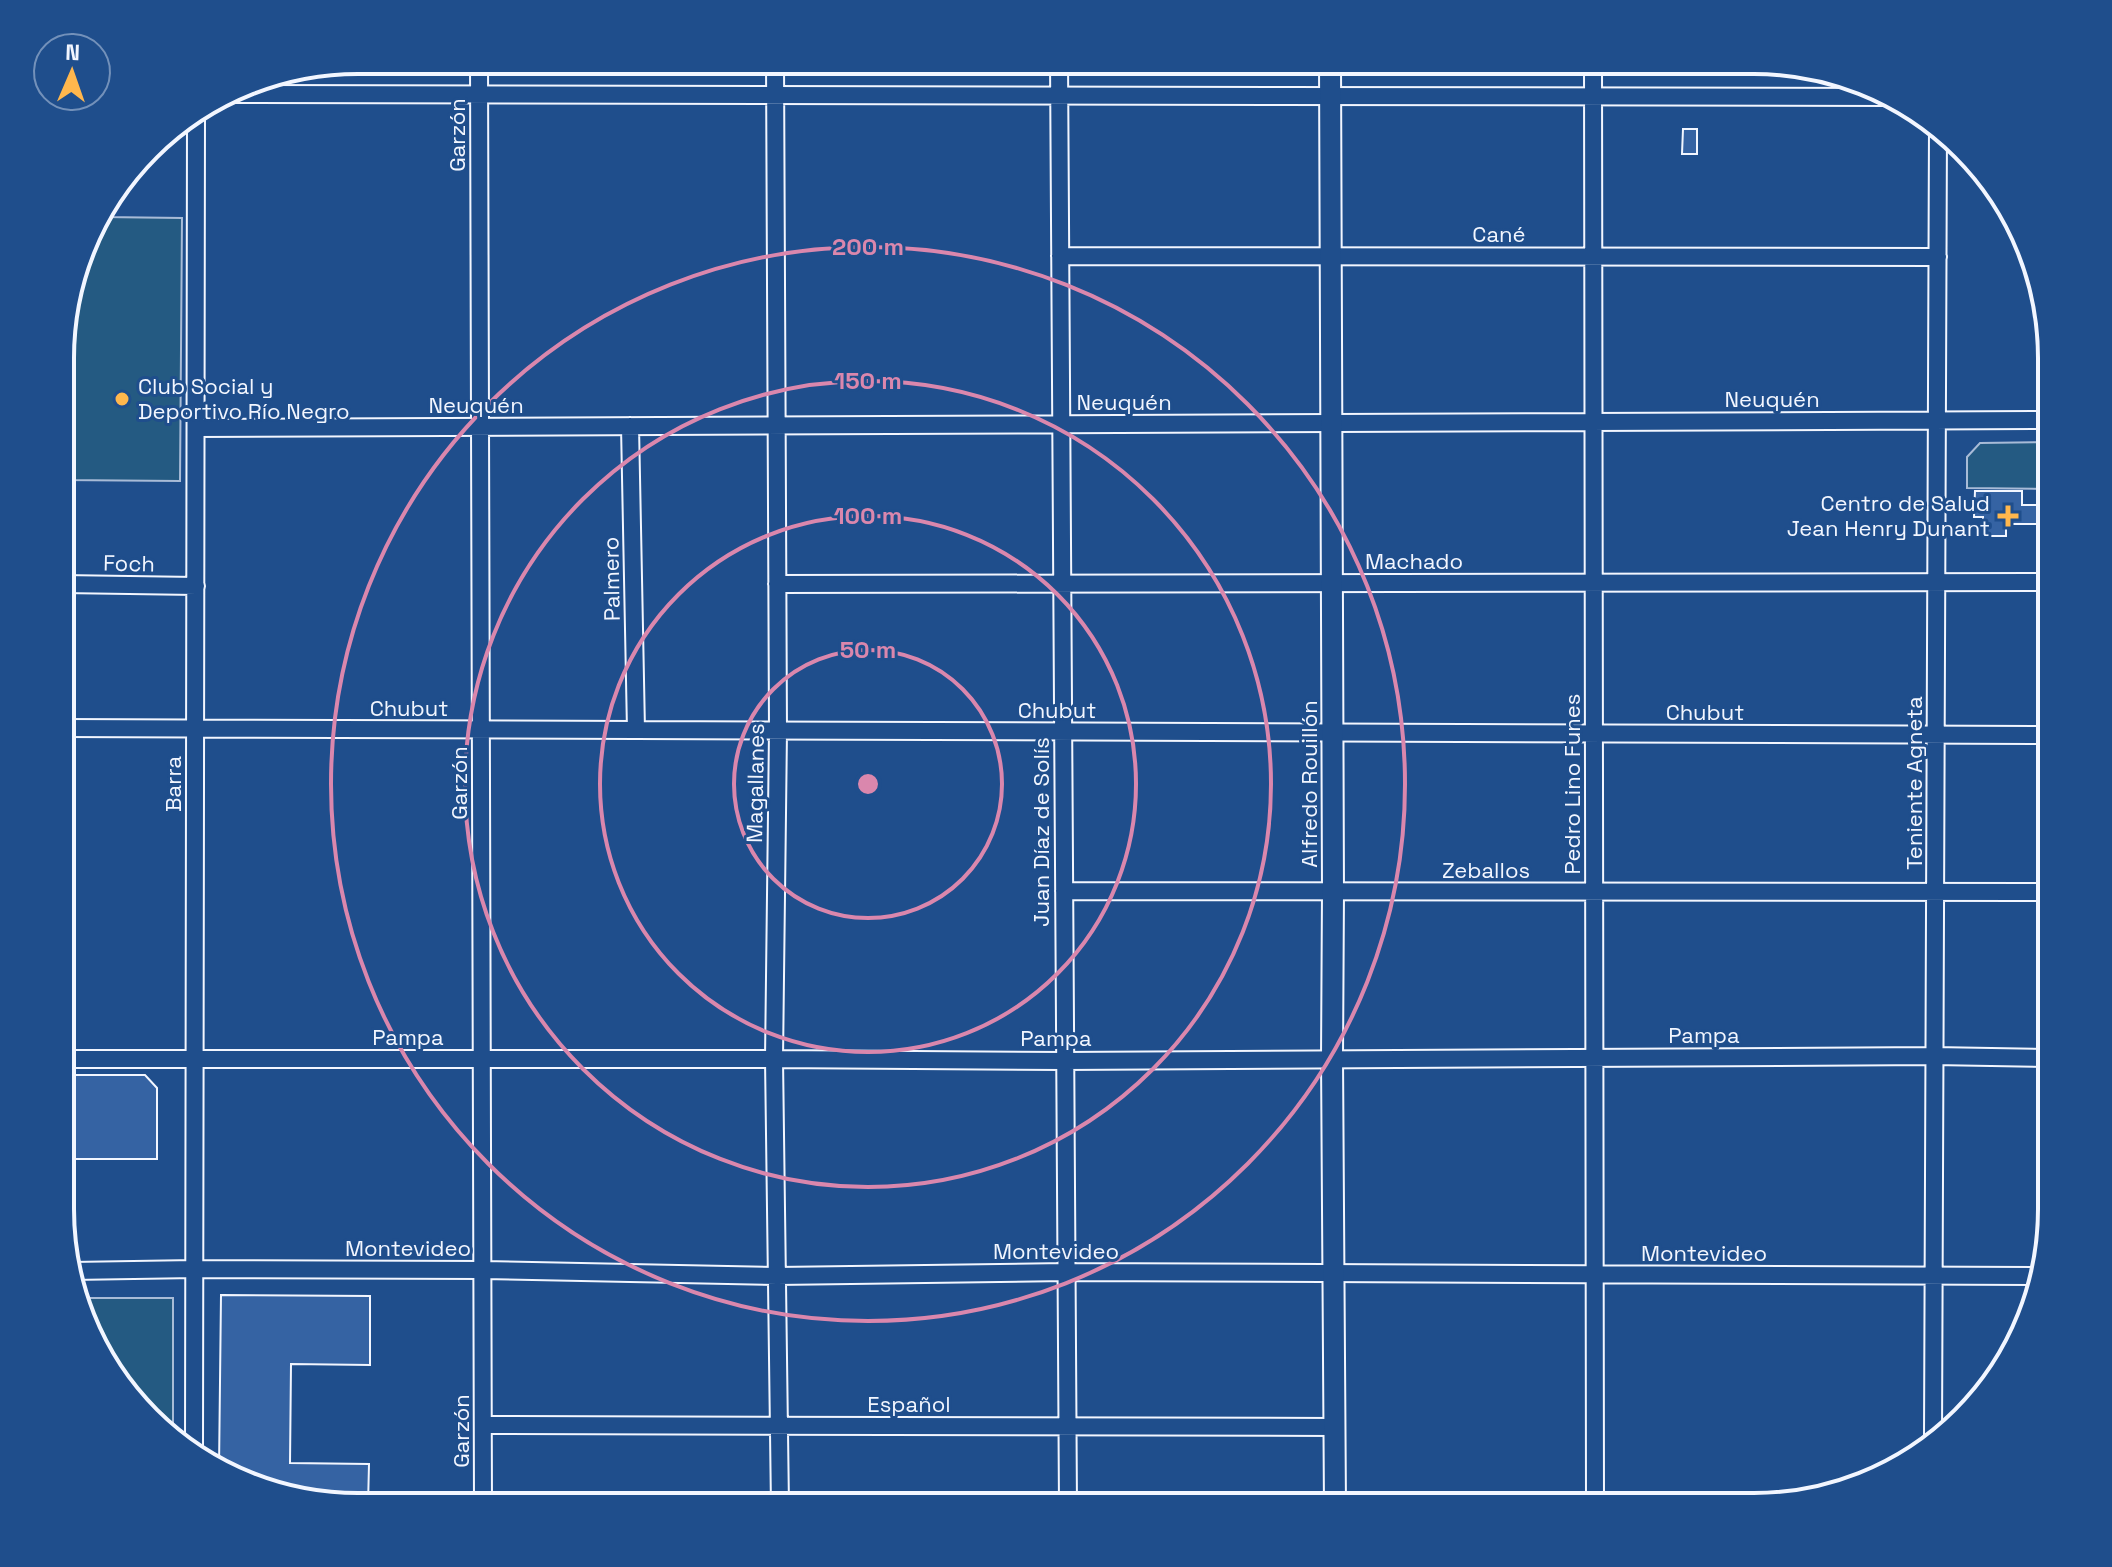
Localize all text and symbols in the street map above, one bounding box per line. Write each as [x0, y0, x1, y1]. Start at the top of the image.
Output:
north arrow [32, 32, 112, 112]
text: N [65, 38, 81, 66]
street label: Garzón [443, 98, 471, 172]
street label: Cané [1472, 220, 1526, 248]
text: 200 m [832, 231, 904, 262]
text: 150 m [834, 365, 902, 396]
place label: Club Social y Deportivo Río Negro [138, 372, 350, 425]
street label: Neuquén [1724, 385, 1820, 413]
street label: Neuquén [1076, 388, 1172, 416]
marker: Club Social y Deportivo Río Negro [113, 390, 131, 408]
street label: Neuquén [428, 391, 524, 419]
place label: Centro de Salud Jean Henry Dunant [1787, 489, 1990, 542]
text: 100 m [834, 500, 902, 531]
marker: Centro de Salud Jean Henry Dunant [1997, 505, 2019, 527]
street label: Palmero [596, 537, 626, 621]
street label: Machado [1365, 547, 1463, 575]
street label: Foch [103, 549, 155, 577]
text: 50 m [840, 634, 896, 665]
street label: Chubut [370, 694, 448, 722]
street label: Pedro Lino Funes [1558, 694, 1586, 874]
street label: Chubut [1018, 696, 1096, 724]
street label: Teniente Agneta [1900, 696, 1928, 870]
street label: Chubut [1666, 698, 1744, 726]
street label: Alfredo Rouillón [1295, 700, 1323, 868]
street label: Magallanes [740, 723, 770, 843]
street label: Juan Díaz de Solís [1027, 737, 1055, 927]
street label: Garzón [445, 746, 473, 820]
street label: Barra [159, 756, 187, 812]
centre of rings [854, 770, 882, 798]
street label: Zeballos [1442, 856, 1530, 884]
street label: Pampa [1668, 1021, 1740, 1049]
street label: Pampa [372, 1023, 444, 1051]
street label: Pampa [1020, 1024, 1092, 1052]
street label: Montevideo [345, 1234, 471, 1262]
street label: Montevideo [993, 1237, 1119, 1265]
street label: Montevideo [1641, 1239, 1767, 1267]
street label: Español [867, 1390, 951, 1418]
street label: Garzón [447, 1394, 475, 1468]

